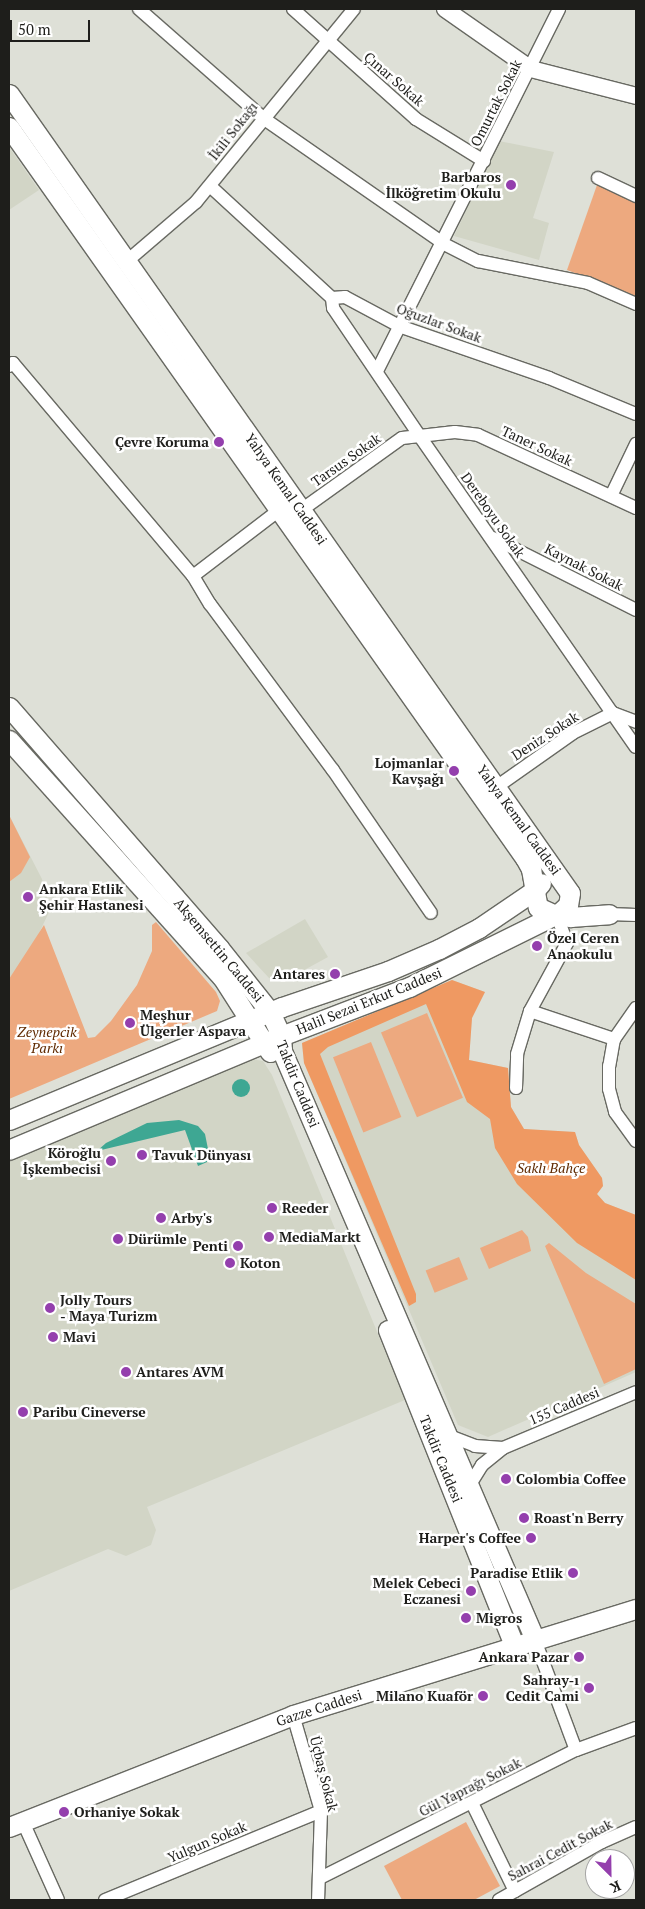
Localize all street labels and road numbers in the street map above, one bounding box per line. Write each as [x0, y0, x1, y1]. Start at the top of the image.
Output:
street label: Çınar Sokak [361, 48, 427, 110]
street label: Omurtak Sokak [467, 57, 525, 149]
street label: İkili Sokağı [205, 99, 261, 163]
street label: Oğuzlar Sokak [394, 300, 484, 346]
street label: Taner Sokak [499, 422, 575, 470]
street label: Yahya Kemal Caddesi [241, 430, 331, 548]
street label: Tarsus Sokak [308, 430, 384, 490]
street label: Dereboyu Sokak [458, 469, 528, 561]
street label: Kaynak Sokak [542, 540, 626, 594]
street label: Deniz Sokak [508, 708, 582, 764]
street label: Yahya Kemal Caddesi [473, 762, 565, 878]
street label: Akşemsettin Caddesi [171, 895, 267, 1005]
street label: Halil Sezai Erkut Caddesi [294, 964, 444, 1038]
street label: Takdir Caddesi [273, 1038, 323, 1130]
street label: 155 Caddesi [526, 1384, 602, 1428]
street label: Takdir Caddesi [416, 1413, 466, 1505]
street label: Gazze Caddesi [274, 1686, 364, 1730]
street label: Üçbaş Sokak [307, 1735, 341, 1813]
street label: Gül Yaprağı Sokak [416, 1754, 524, 1820]
street label: Sahrai Cedit Sokak [505, 1815, 615, 1885]
street label: Yulgun Sokak [165, 1818, 249, 1866]

